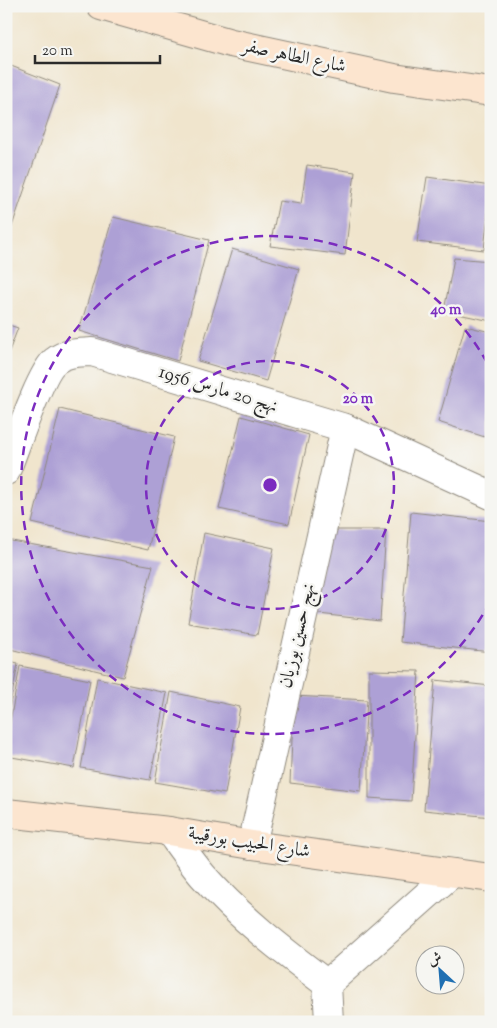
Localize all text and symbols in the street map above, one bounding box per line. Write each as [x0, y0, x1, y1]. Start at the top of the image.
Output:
scale bar [35, 32, 160, 64]
street label: شارع الطاهر صفر [238, 32, 348, 81]
text: 20 m [42, 41, 73, 62]
text: 40 m [430, 300, 462, 321]
street label: نهج 20 مارس 1956 [155, 359, 281, 423]
text: 20 m [343, 389, 374, 410]
centre of rings [261, 476, 279, 494]
street label: نهج حسين بوزيان [273, 581, 325, 692]
street label: شارع الحبيب بورقيبة [186, 820, 312, 866]
north arrow [414, 946, 464, 996]
text: ش [425, 948, 446, 972]

